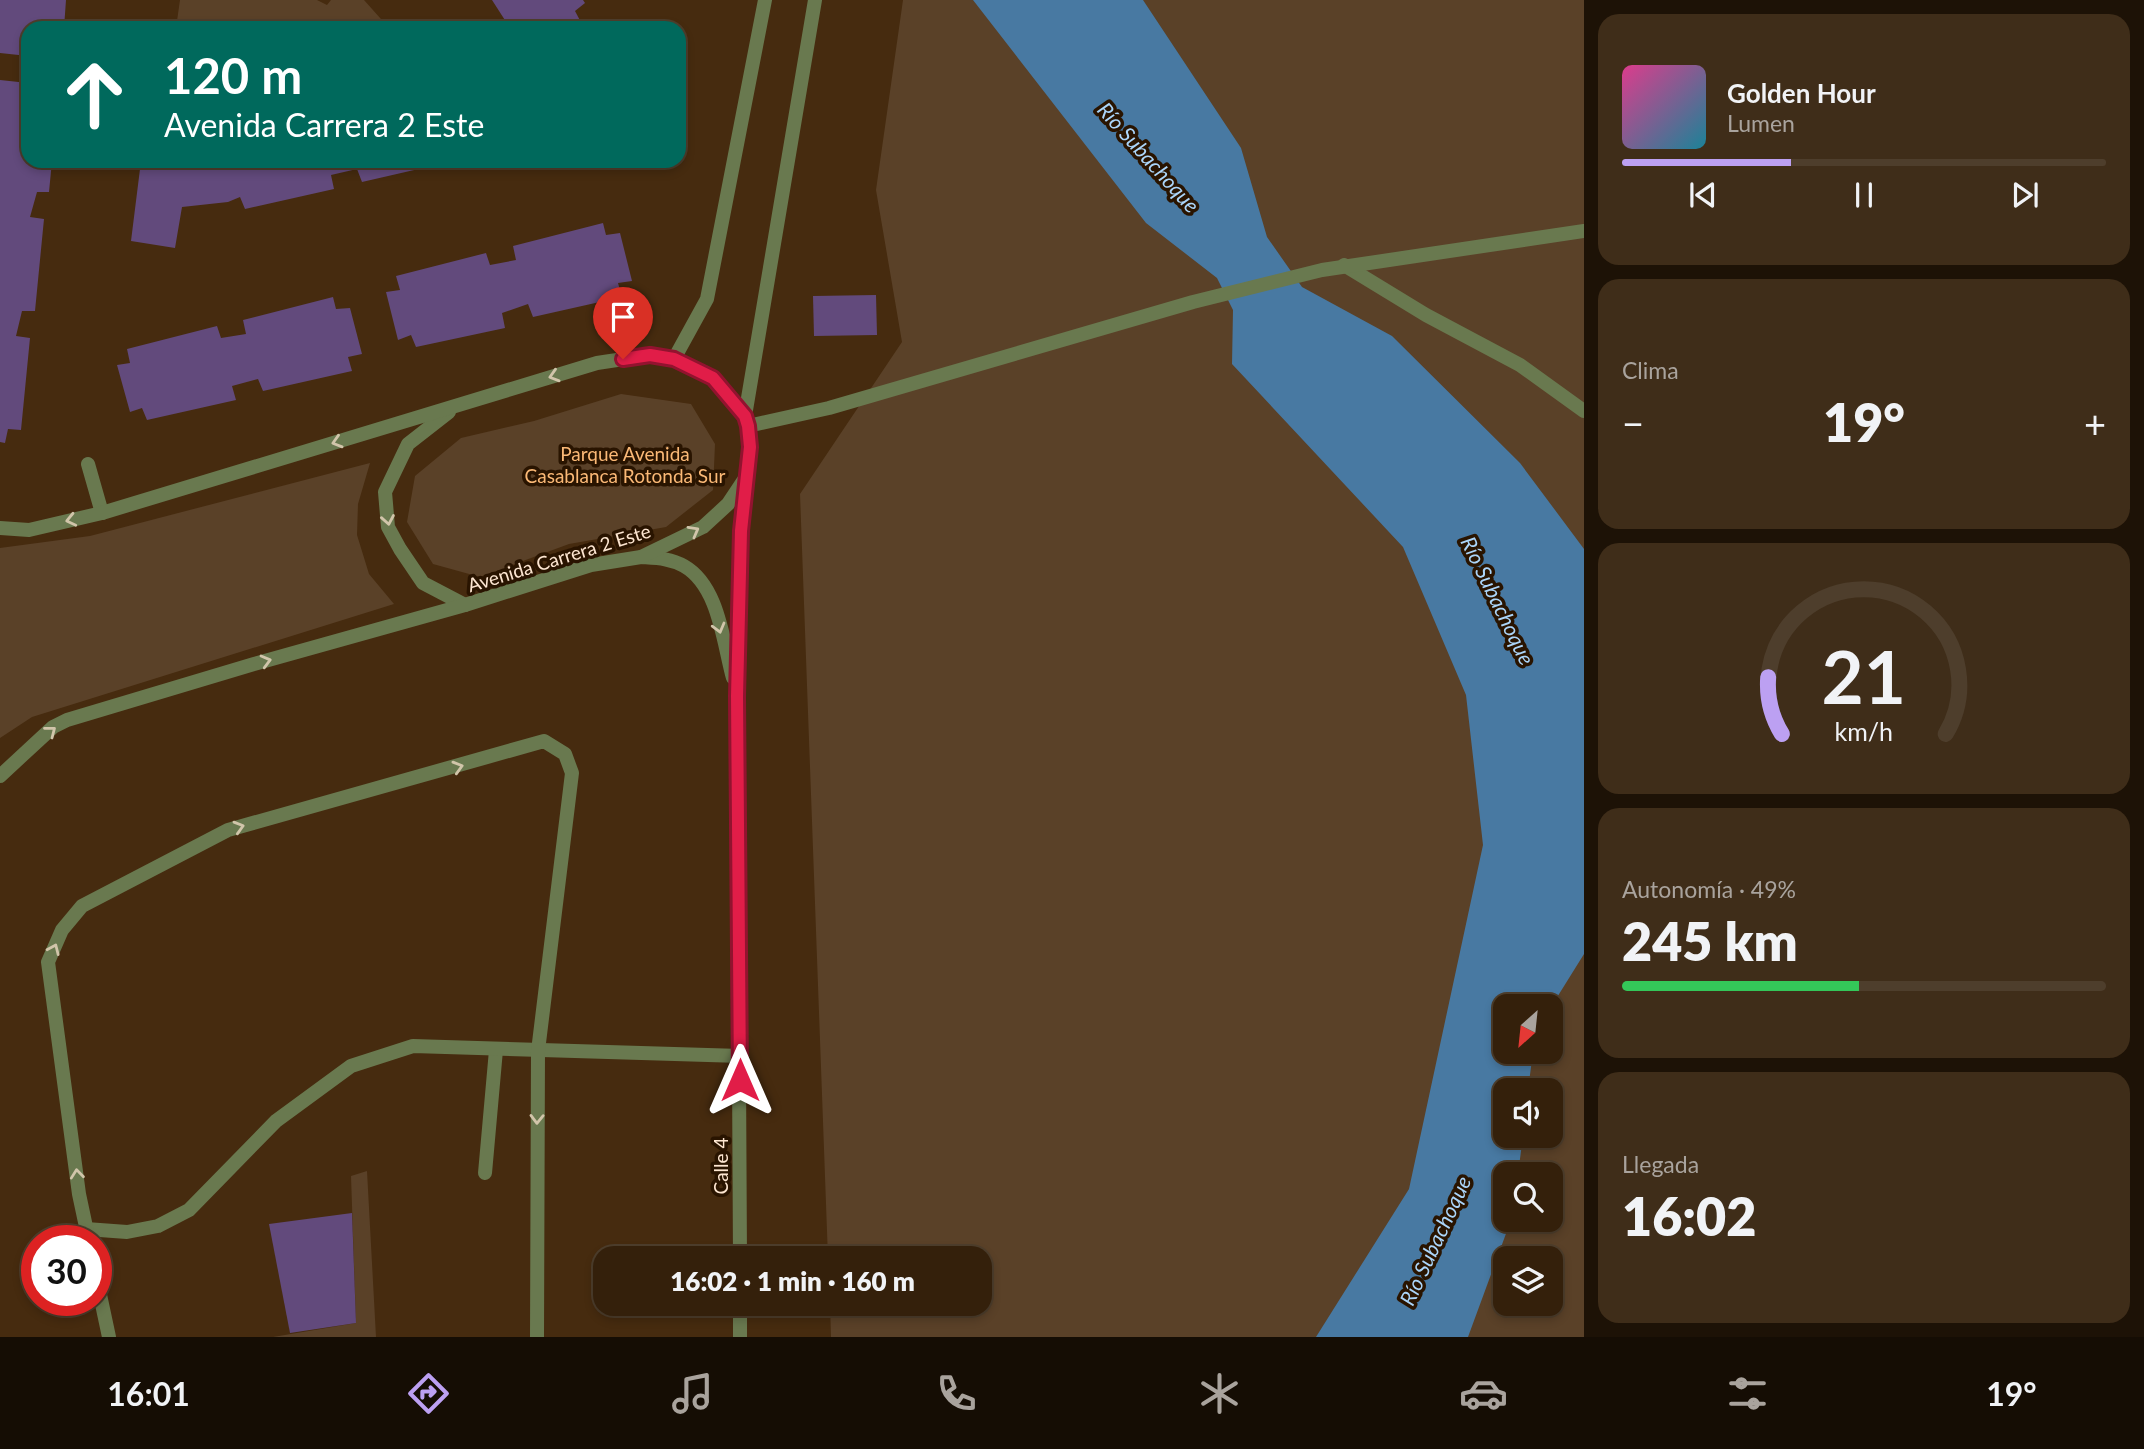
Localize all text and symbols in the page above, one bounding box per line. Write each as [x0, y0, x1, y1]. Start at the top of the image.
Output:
text: 120 m [164, 46, 302, 104]
icon: ahead [49, 49, 140, 140]
text: Golden Hour [1727, 77, 1876, 109]
water label: Río Subachoque [1093, 97, 1205, 217]
text: Avenida Carrera 2 Este [164, 105, 484, 144]
text: Lumen [1727, 109, 1795, 137]
icon: previous [1684, 176, 1722, 214]
icon: pause [1845, 176, 1883, 214]
icon: next [2006, 176, 2044, 214]
pin [593, 287, 653, 359]
icon: arrive [604, 298, 642, 336]
text: Clima [1622, 356, 1679, 384]
one-way arrow [549, 368, 561, 383]
text: 19° [1823, 391, 1905, 453]
text: − [1622, 400, 1644, 446]
text: + [2084, 400, 2106, 446]
one-way arrow [331, 434, 343, 449]
park label: Parque Avenida Casablanca Rotonda Sur [525, 442, 726, 487]
one-way arrow [66, 512, 78, 526]
one-way arrow [380, 514, 395, 526]
street label: Avenida Carrera 2 Este [465, 519, 653, 596]
one-way arrow [686, 526, 699, 539]
water label: Río Subachoque [1457, 532, 1540, 669]
one-way arrow [711, 622, 725, 634]
text: 21 [1822, 633, 1906, 721]
one-way arrow [260, 655, 272, 669]
text: km/h [1835, 716, 1893, 746]
one-way arrow [43, 727, 55, 739]
one-way arrow [452, 760, 464, 775]
one-way arrow [232, 821, 244, 836]
text: Autonomía · 49% [1622, 875, 1796, 903]
text: 245 km [1622, 910, 1798, 972]
one-way arrow [46, 944, 60, 956]
north arrow [1493, 994, 1563, 1064]
map controls [1493, 994, 1563, 1316]
position arrow [703, 1043, 777, 1117]
button: sound [1493, 1078, 1563, 1148]
one-way arrow [529, 1114, 544, 1125]
street label: Calle 4 [709, 1137, 732, 1195]
text: Llegada [1622, 1150, 1699, 1178]
button: search [1493, 1162, 1563, 1232]
one-way arrow [70, 1168, 85, 1179]
water label: Río Subachoque [1394, 1172, 1475, 1309]
text: 16:02 [1622, 1185, 1756, 1247]
speed limit sign: 30 [21, 1225, 112, 1316]
button: layers [1493, 1246, 1563, 1316]
text: 16:02 · 1 min · 160 m [670, 1265, 915, 1297]
icon: directions [404, 1369, 453, 1418]
icon: music [668, 1369, 717, 1418]
icon: phone [932, 1369, 981, 1418]
icon: climate [1195, 1369, 1244, 1418]
icon: car [1459, 1369, 1508, 1418]
icon: filters [1723, 1369, 1772, 1418]
text: 16:01 [107, 1374, 190, 1413]
text: 19° [1986, 1374, 2037, 1413]

